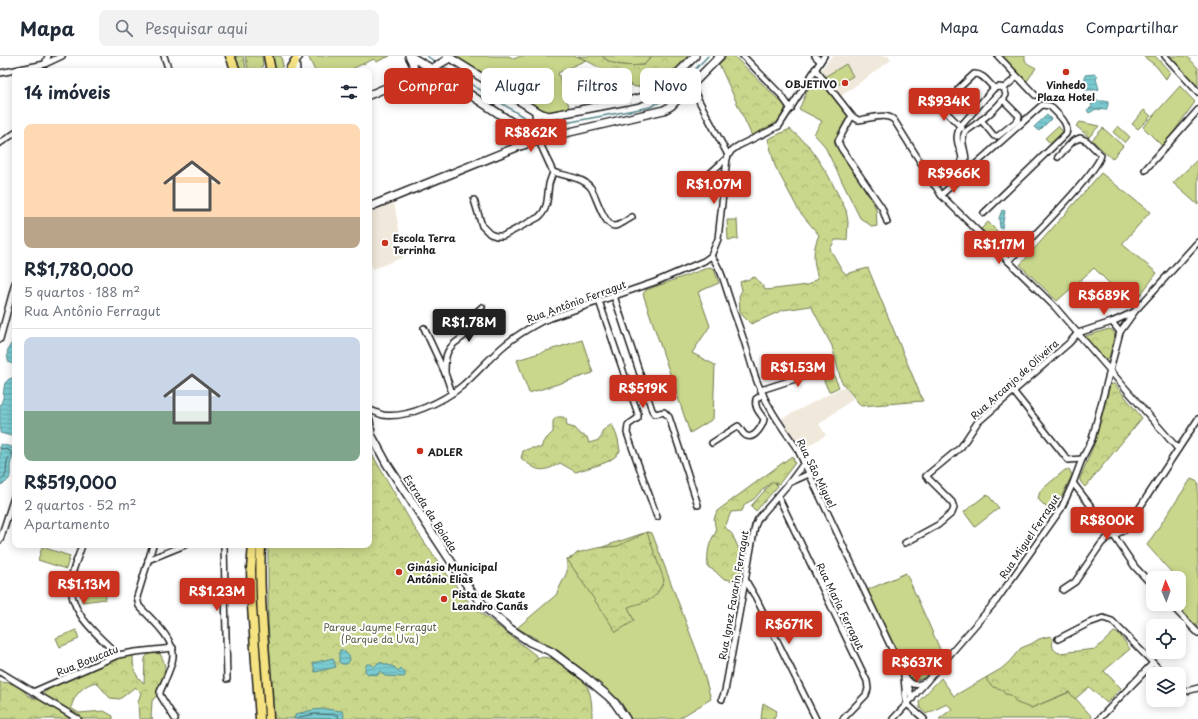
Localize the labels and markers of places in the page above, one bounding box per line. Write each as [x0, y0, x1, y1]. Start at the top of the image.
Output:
marker: Vinhedo Plaza Hotel [1061, 67, 1071, 77]
place label: OBJETIVO [785, 76, 837, 91]
place label: Vinhedo Plaza Hotel [1037, 77, 1095, 104]
marker: OBJETIVO [840, 78, 850, 88]
pin: R$934K [911, 88, 977, 122]
pin: R$862K [498, 119, 564, 153]
pin: R$966K [921, 160, 987, 194]
pin: R$1.07M [677, 171, 751, 205]
place label: Escola Terra Terrinha [393, 230, 456, 257]
pin: R$1.17M [962, 231, 1036, 265]
marker: Escola Terra Terrinha [380, 238, 390, 248]
pin: R$689K [1071, 282, 1137, 316]
pin: R$1.78M [432, 309, 506, 343]
pin: R$1.53M [761, 354, 835, 388]
pin: R$519K [610, 375, 676, 409]
place label: ADLER [427, 444, 464, 459]
marker: ADLER [415, 446, 425, 456]
pin: R$800K [1074, 507, 1140, 541]
place label: Ginásio Municipal Antônio Elias [407, 559, 497, 586]
marker: Ginásio Municipal Antônio Elias [394, 567, 404, 577]
pin: R$1.13M [47, 571, 121, 605]
pin: R$1.23M [180, 578, 254, 612]
place label: Pista de Skate Leandro Canãs [452, 586, 528, 613]
marker: Pista de Skate Leandro Canãs [439, 594, 449, 604]
pin: R$671K [756, 611, 822, 645]
pin: R$637K [884, 649, 950, 683]

